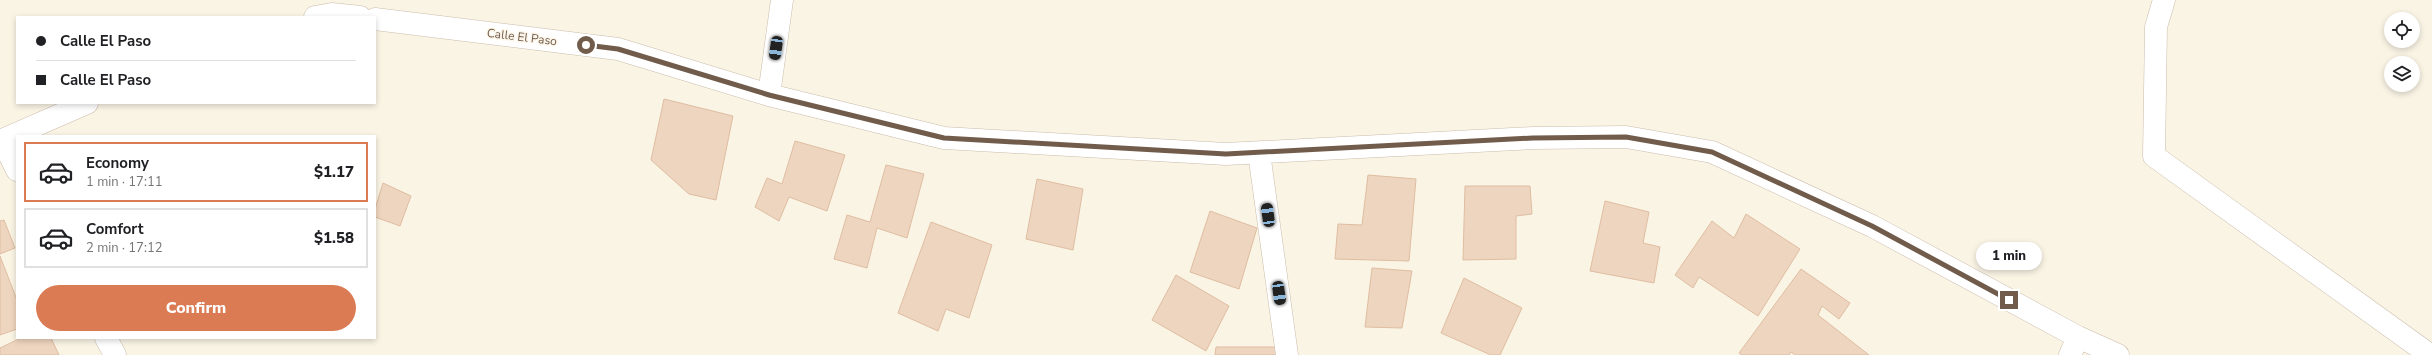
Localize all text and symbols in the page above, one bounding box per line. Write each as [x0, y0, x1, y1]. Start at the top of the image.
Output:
map controls [2384, 12, 2420, 92]
button: locate [2384, 12, 2420, 48]
street label: Calle El Paso [486, 25, 558, 49]
text: Calle El Paso [60, 31, 151, 51]
car [768, 35, 784, 61]
route start [577, 36, 595, 54]
button: layers [2384, 56, 2420, 92]
text: Calle El Paso [60, 70, 151, 90]
text: Economy [86, 153, 149, 173]
icon: car [38, 154, 74, 190]
text: $1.17 [314, 162, 354, 182]
text: 1 min · 17:11 [86, 173, 162, 191]
car [1260, 202, 1276, 228]
text: Comfort [86, 219, 143, 239]
icon: car [38, 220, 74, 256]
text: $1.58 [314, 228, 354, 248]
text: 2 min · 17:12 [86, 239, 162, 257]
callout: 1 min [1976, 242, 2042, 270]
text: 1 min [1992, 247, 2026, 265]
car [1271, 280, 1287, 306]
button: Confirm [36, 285, 356, 331]
route end [2000, 291, 2018, 309]

